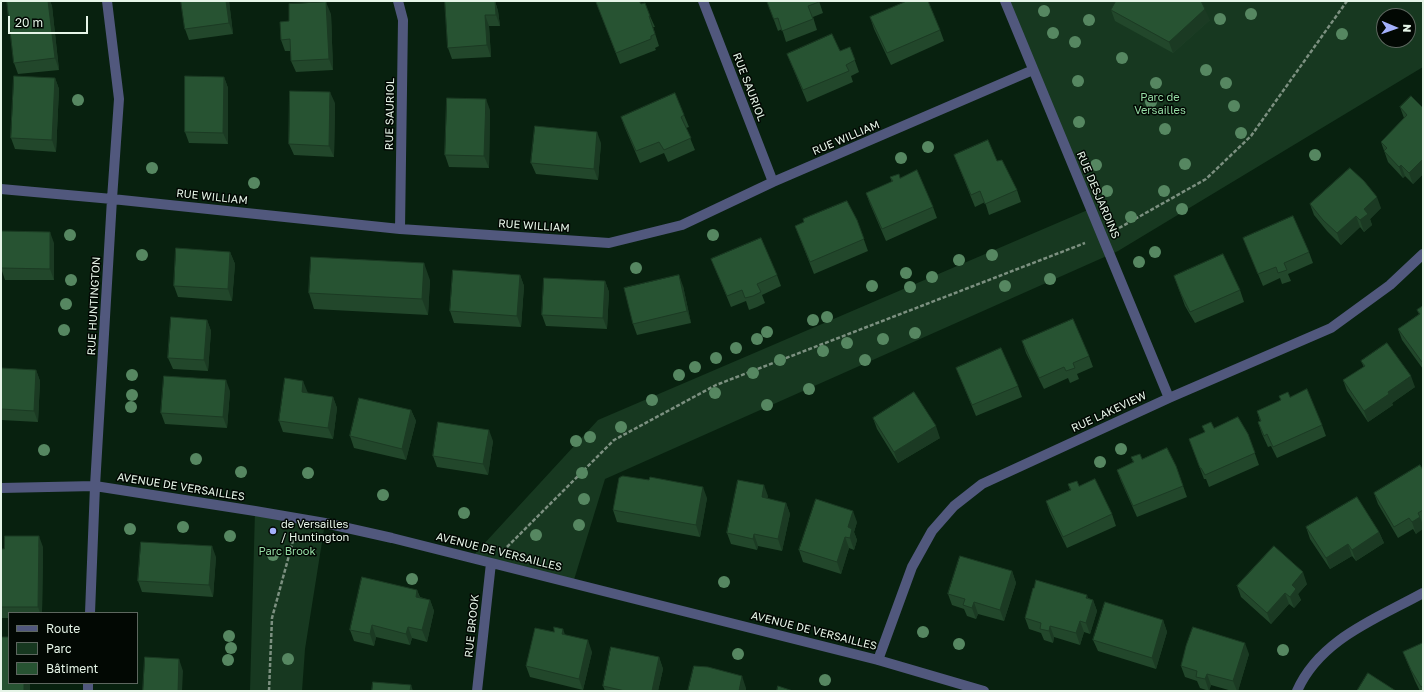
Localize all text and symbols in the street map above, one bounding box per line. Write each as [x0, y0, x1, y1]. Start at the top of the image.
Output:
scale bar [10, 8, 90, 34]
north arrow [1376, 8, 1416, 48]
text: 20 m [15, 15, 43, 30]
text: N [1401, 24, 1414, 33]
street label: RUE SAURIOL [730, 51, 768, 123]
street label: RUE SAURIOL [383, 78, 397, 150]
park label: Parc de Versailles [1134, 91, 1186, 117]
street label: RUE WILLIAM [810, 118, 882, 158]
street label: RUE DESJARDINS [1074, 149, 1122, 241]
street label: RUE WILLIAM [176, 187, 248, 207]
street label: RUE WILLIAM [498, 217, 570, 235]
street label: RUE HUNTINGTON [85, 256, 103, 356]
street label: RUE LAKEVIEW [1069, 389, 1149, 435]
street label: AVENUE DE VERSAILLES [116, 470, 246, 504]
place label: de Versailles / Huntington [281, 518, 349, 544]
marker: de Versailles / Huntington [268, 526, 278, 536]
street label: AVENUE DE VERSAILLES [435, 530, 563, 574]
park label: Parc Brook [258, 545, 316, 559]
street label: RUE BROOK [462, 594, 482, 658]
street label: AVENUE DE VERSAILLES [750, 609, 878, 653]
legend [8, 612, 138, 684]
text: Route [46, 621, 80, 636]
text: Parc [46, 641, 72, 656]
text: Bâtiment [46, 661, 98, 676]

